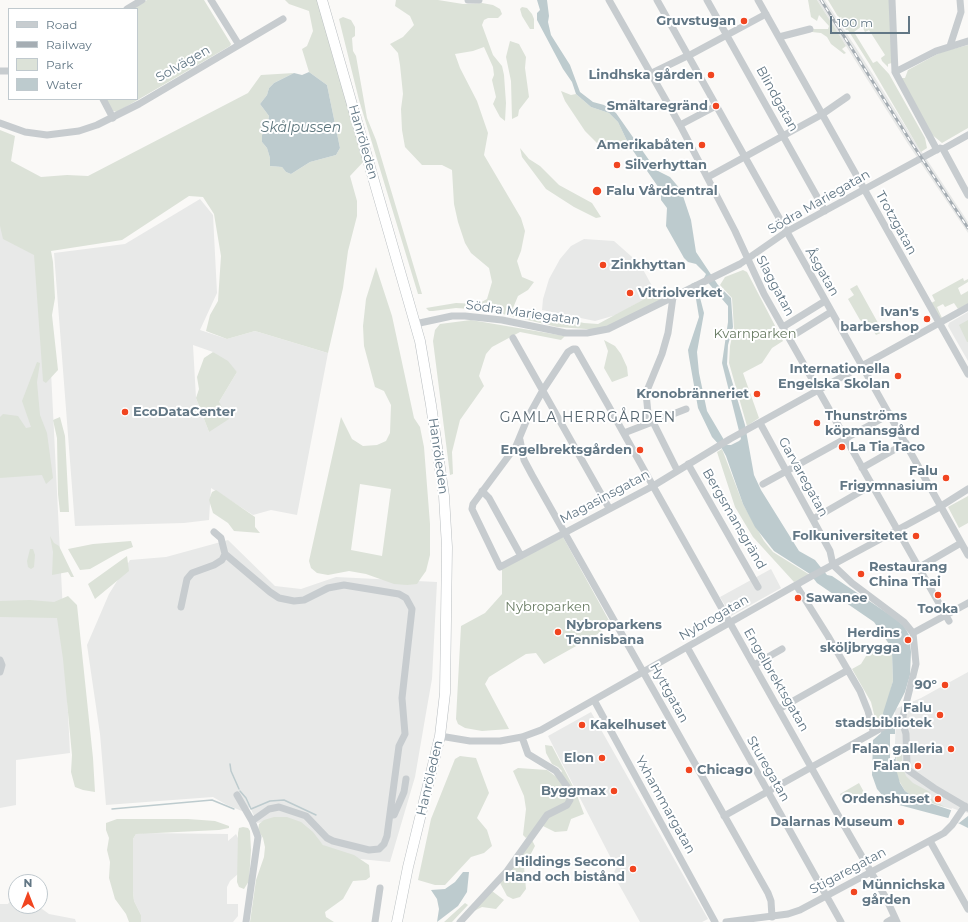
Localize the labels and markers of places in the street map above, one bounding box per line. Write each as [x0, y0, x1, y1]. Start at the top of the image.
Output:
place label: Gruvstugan [656, 13, 736, 29]
marker: Gruvstugan [739, 16, 749, 26]
place label: Lindhska gården [588, 67, 703, 83]
marker: Lindhska gården [706, 70, 716, 80]
place label: Smältaregränd [607, 98, 708, 114]
marker: Smältaregränd [711, 101, 721, 111]
place label: Amerikabåten [597, 137, 694, 153]
marker: Amerikabåten [697, 140, 707, 150]
place label: Silverhyttan [625, 157, 707, 173]
marker: Silverhyttan [612, 160, 622, 170]
place label: Falu Vårdcentral [606, 183, 718, 199]
marker: Falu Vårdcentral [591, 185, 603, 197]
place label: Zinkhyttan [611, 257, 686, 273]
marker: Zinkhyttan [598, 260, 608, 270]
place label: Vitriolverket [638, 285, 723, 301]
marker: Vitriolverket [625, 288, 635, 298]
place label: Ivan's barbershop [840, 304, 919, 335]
marker: Ivan's barbershop [922, 314, 932, 324]
place label: Internationella Engelska Skolan [778, 361, 890, 392]
marker: Internationella Engelska Skolan [893, 371, 903, 381]
place label: Kronobränneriet [636, 386, 749, 402]
marker: Kronobränneriet [752, 389, 762, 399]
place label: EcoDataCenter [133, 404, 236, 420]
marker: EcoDataCenter [120, 407, 130, 417]
place label: Thunströms köpmansgård [825, 408, 920, 439]
marker: Thunströms köpmansgård [812, 418, 822, 428]
place label: La Tia Taco [850, 439, 925, 455]
place label: Engelbrektsgården [500, 442, 632, 458]
marker: La Tia Taco [837, 442, 847, 452]
marker: Engelbrektsgården [635, 445, 645, 455]
place label: Falu Frigymnasium [839, 463, 938, 494]
marker: Falu Frigymnasium [941, 473, 951, 483]
place label: Folkuniversitetet [792, 528, 908, 544]
marker: Folkuniversitetet [911, 531, 921, 541]
place label: Restaurang China Thai [869, 559, 947, 590]
marker: Restaurang China Thai [856, 569, 866, 579]
place label: Sawanee [806, 590, 868, 606]
marker: Tooka [933, 590, 943, 600]
marker: Sawanee [793, 593, 803, 603]
place label: Tooka [918, 601, 958, 617]
place label: Nybroparkens Tennisbana [566, 617, 662, 648]
place label: Herdins sköljbrygga [820, 625, 900, 656]
marker: Nybroparkens Tennisbana [553, 627, 563, 637]
marker: Herdins sköljbrygga [903, 635, 913, 645]
place label: 90° [914, 677, 937, 693]
marker: 90° [940, 680, 950, 690]
place label: Falu stadsbibliotek [835, 700, 932, 731]
marker: Falu stadsbibliotek [935, 710, 945, 720]
place label: Kakelhuset [590, 717, 666, 733]
marker: Kakelhuset [577, 720, 587, 730]
place label: Falan galleria [852, 741, 943, 757]
marker: Falan galleria [946, 744, 956, 754]
place label: Elon [564, 750, 594, 766]
marker: Elon [597, 753, 607, 763]
place label: Falan [873, 758, 910, 774]
marker: Falan [913, 761, 923, 771]
place label: Chicago [697, 762, 753, 778]
marker: Chicago [684, 765, 694, 775]
place label: Byggmax [541, 783, 606, 799]
marker: Byggmax [609, 786, 619, 796]
place label: Ordenshuset [842, 791, 930, 807]
marker: Ordenshuset [933, 794, 943, 804]
place label: Dalarnas Museum [770, 814, 893, 830]
marker: Dalarnas Museum [896, 817, 906, 827]
place label: Hildings Second Hand och bistånd [505, 854, 625, 885]
marker: Hildings Second Hand och bistånd [628, 864, 638, 874]
place label: Münnichska gården [862, 877, 945, 908]
marker: Münnichska gården [849, 887, 859, 897]

